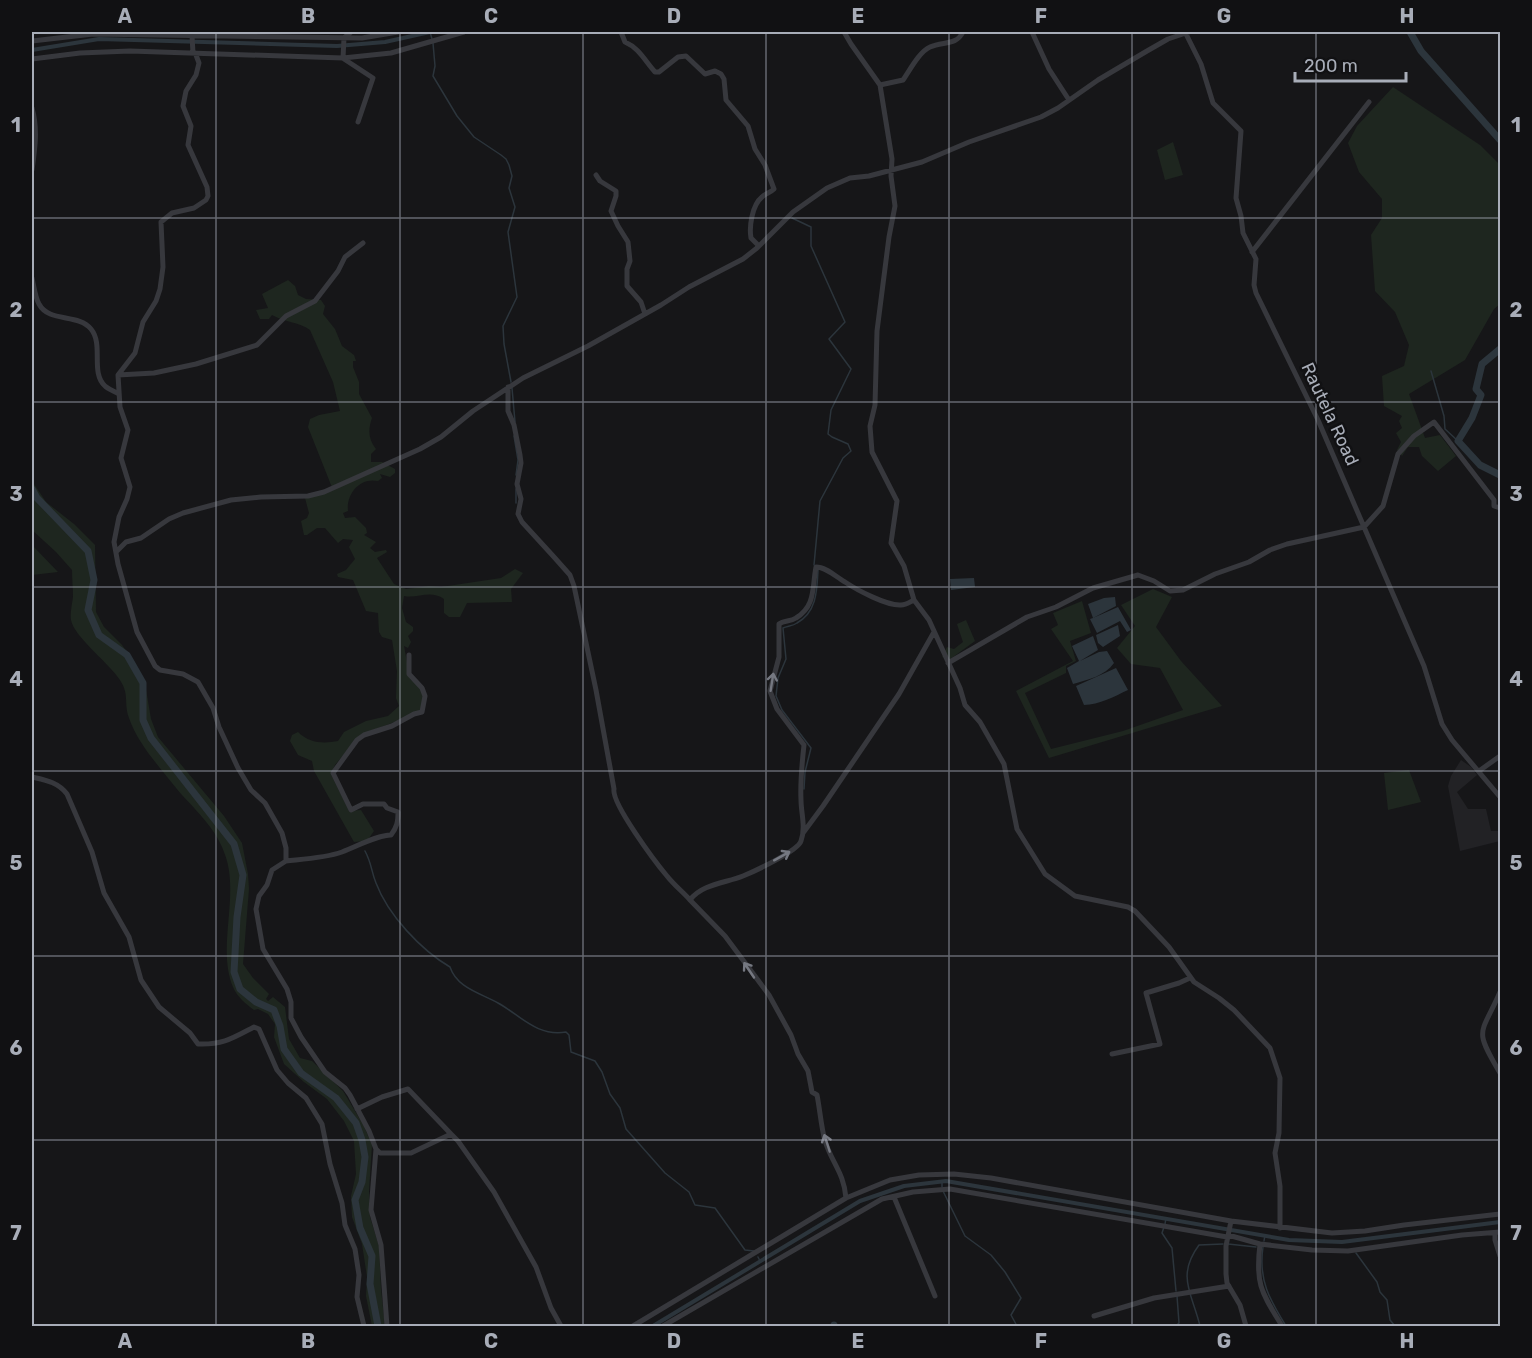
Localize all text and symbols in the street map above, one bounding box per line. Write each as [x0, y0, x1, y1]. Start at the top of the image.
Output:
text: A [118, 4, 133, 28]
text: B [301, 4, 315, 28]
text: C [484, 4, 498, 28]
text: D [667, 4, 681, 28]
text: E [852, 4, 864, 28]
text: F [1035, 4, 1047, 28]
text: G [1217, 4, 1231, 28]
text: H [1400, 4, 1414, 28]
scale bar [1295, 45, 1406, 83]
text: 200 m [1304, 55, 1358, 77]
text: 1 [11, 113, 21, 137]
text: 1 [1511, 113, 1521, 137]
text: 2 [10, 298, 23, 322]
text: 2 [1510, 298, 1523, 322]
street label: Rautela Road [1297, 359, 1363, 469]
text: 3 [9, 482, 23, 506]
text: 3 [1509, 482, 1523, 506]
text: 4 [9, 667, 23, 691]
text: 4 [1509, 667, 1523, 691]
one-way arrow [767, 673, 778, 693]
one-way arrow [773, 849, 790, 861]
text: 5 [10, 851, 23, 875]
text: 5 [1510, 851, 1523, 875]
one-way arrow [743, 962, 755, 979]
text: 6 [9, 1036, 23, 1060]
text: 6 [1509, 1036, 1523, 1060]
one-way arrow [821, 1134, 832, 1153]
text: 7 [10, 1221, 22, 1245]
text: 7 [1510, 1221, 1522, 1245]
text: A [118, 1329, 133, 1353]
text: B [301, 1329, 315, 1353]
text: C [484, 1329, 498, 1353]
text: D [667, 1329, 681, 1353]
text: E [852, 1329, 864, 1353]
text: F [1035, 1329, 1047, 1353]
text: G [1217, 1329, 1231, 1353]
text: H [1400, 1329, 1414, 1353]

